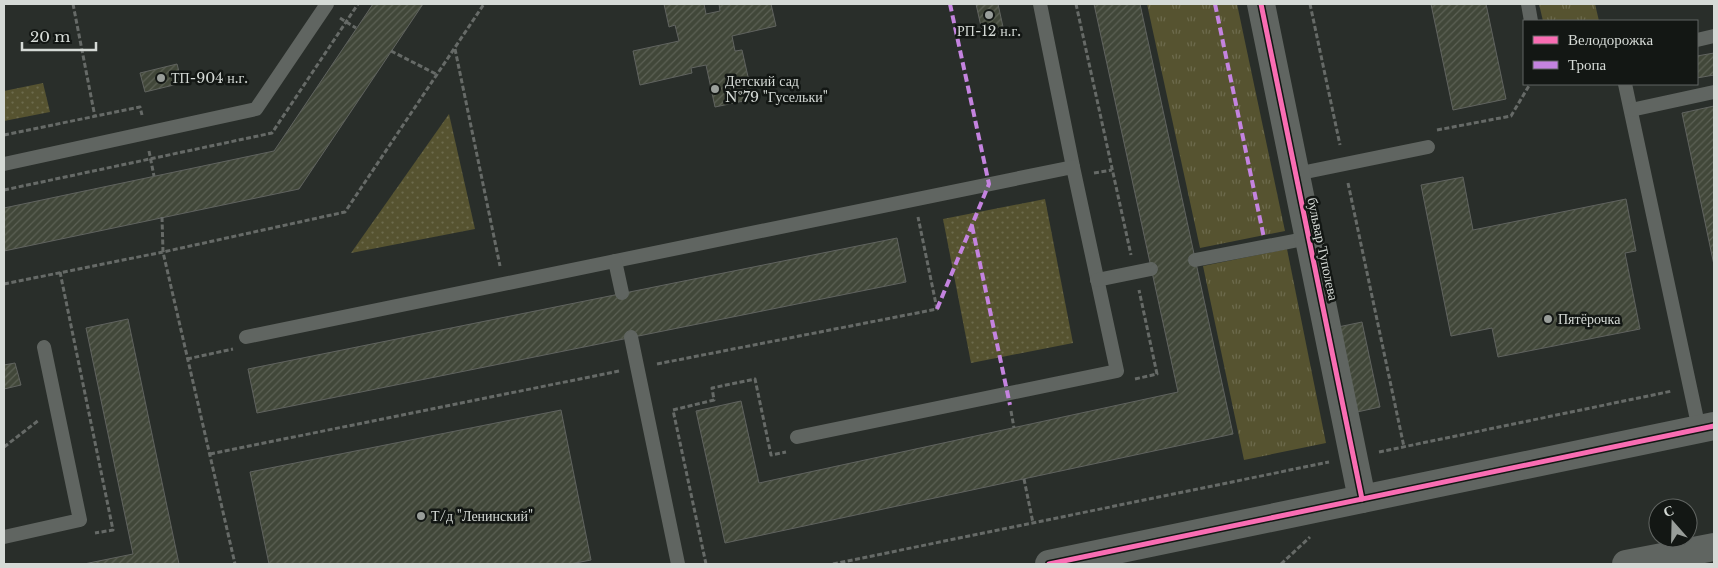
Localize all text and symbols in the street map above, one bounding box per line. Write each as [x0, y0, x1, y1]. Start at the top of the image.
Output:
marker: РП-12 н.г. [983, 9, 995, 21]
scale bar [22, 20, 96, 52]
legend [1523, 20, 1698, 85]
place label: РП-12 н.г. [957, 22, 1021, 40]
text: 20 m [30, 27, 70, 46]
text: Велодорожка [1568, 30, 1653, 49]
text: Тропа [1568, 55, 1607, 74]
place label: ТП-904 н.г. [171, 69, 248, 87]
marker: ТП-904 н.г. [155, 72, 167, 84]
place label: Детский сад №79 "Гусельки" [725, 72, 828, 106]
marker: Детский сад №79 "Гусельки" [709, 83, 721, 95]
street label: бульвар Туполева [1303, 196, 1343, 303]
place label: Пятёрочка [1558, 310, 1621, 328]
marker: Пятёрочка [1542, 313, 1554, 325]
north arrow [1648, 498, 1698, 548]
text: С [1661, 501, 1676, 521]
place label: Т/д "Ленинский" [431, 507, 533, 525]
marker: Т/д "Ленинский" [415, 510, 427, 522]

